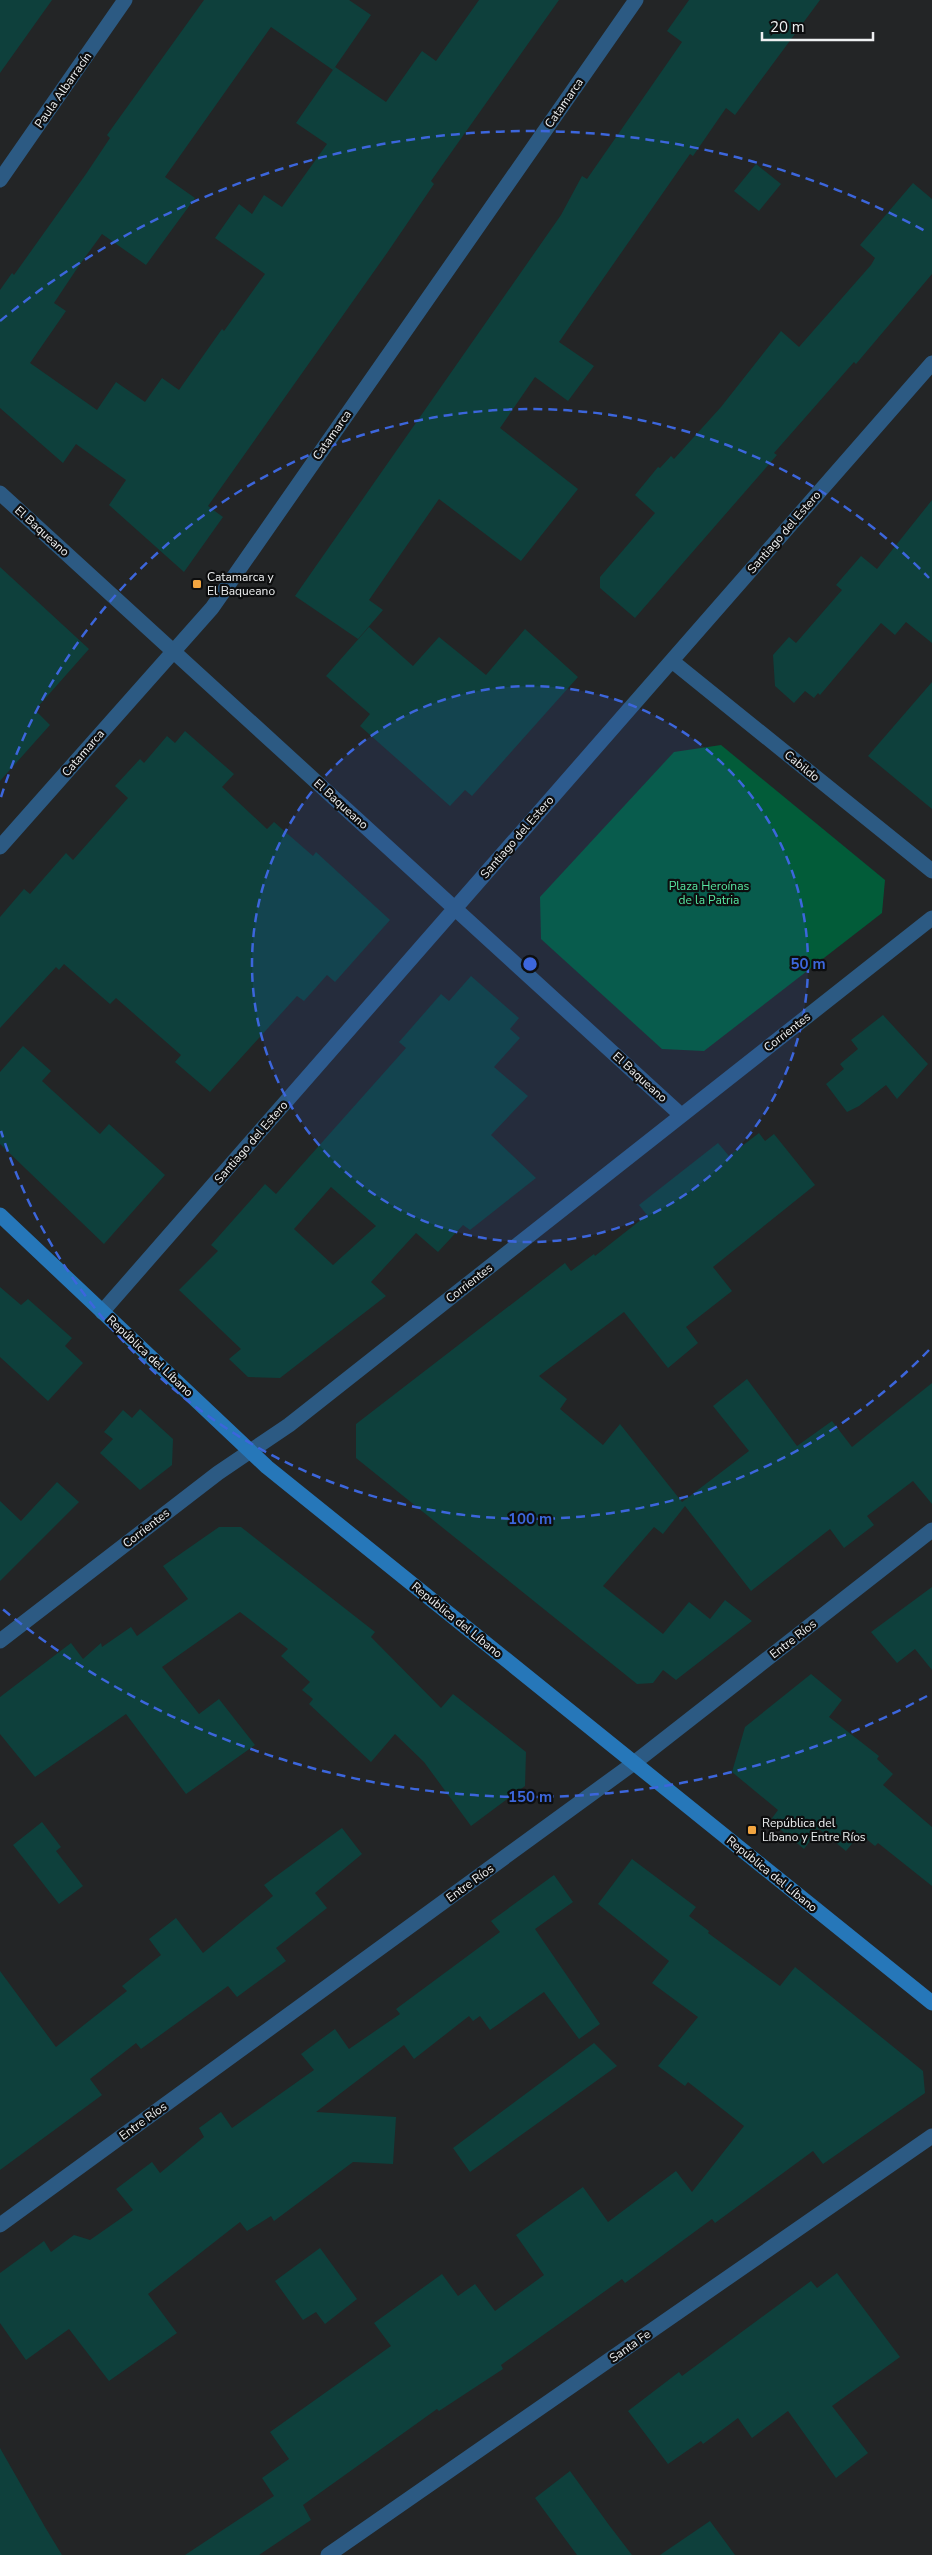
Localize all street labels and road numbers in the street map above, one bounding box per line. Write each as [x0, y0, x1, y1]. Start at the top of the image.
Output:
street label: Paula Albarracín [31, 49, 95, 131]
street label: Catamarca [541, 75, 587, 131]
street label: Catamarca [309, 407, 355, 463]
street label: Santiago del Estero [744, 487, 825, 577]
street label: El Baqueano [11, 502, 73, 560]
street label: Catamarca [58, 726, 108, 780]
street label: Cabildo [781, 747, 823, 785]
street label: El Baqueano [310, 775, 372, 833]
street label: Santiago del Estero [477, 792, 558, 882]
street label: Corrientes [760, 1009, 814, 1055]
street label: El Baqueano [609, 1048, 671, 1106]
street label: Santiago del Estero [211, 1097, 292, 1187]
street label: Corrientes [442, 1260, 496, 1306]
street label: República del Líbano [103, 1312, 197, 1400]
street label: Corrientes [119, 1505, 173, 1551]
street label: República del Líbano [408, 1578, 506, 1662]
street label: Entre Ríos [766, 1616, 820, 1662]
street label: República del Líbano [723, 1832, 821, 1916]
street label: Entre Ríos [443, 1860, 497, 1906]
street label: Entre Ríos [116, 2098, 170, 2144]
street label: Santa Fe [606, 2326, 654, 2366]

